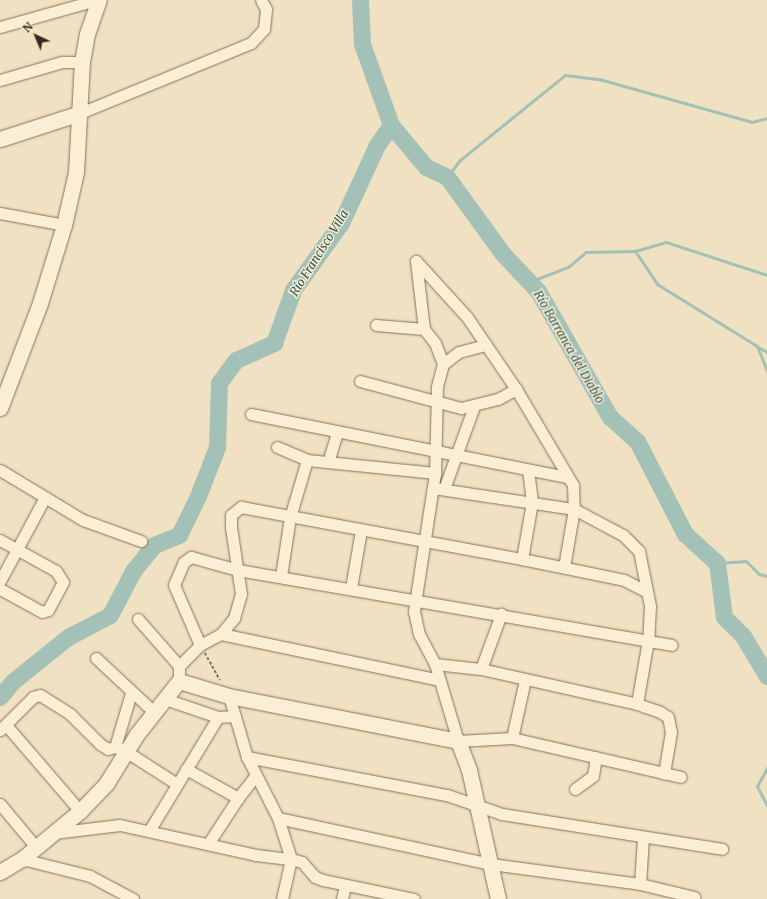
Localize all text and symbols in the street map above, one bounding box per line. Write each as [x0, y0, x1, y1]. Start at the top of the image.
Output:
north arrow [16, 16, 56, 56]
text: N [20, 19, 36, 35]
water label: Río Francisco Villa [287, 207, 351, 299]
water label: Río Barranca del Diablo [531, 288, 607, 406]

